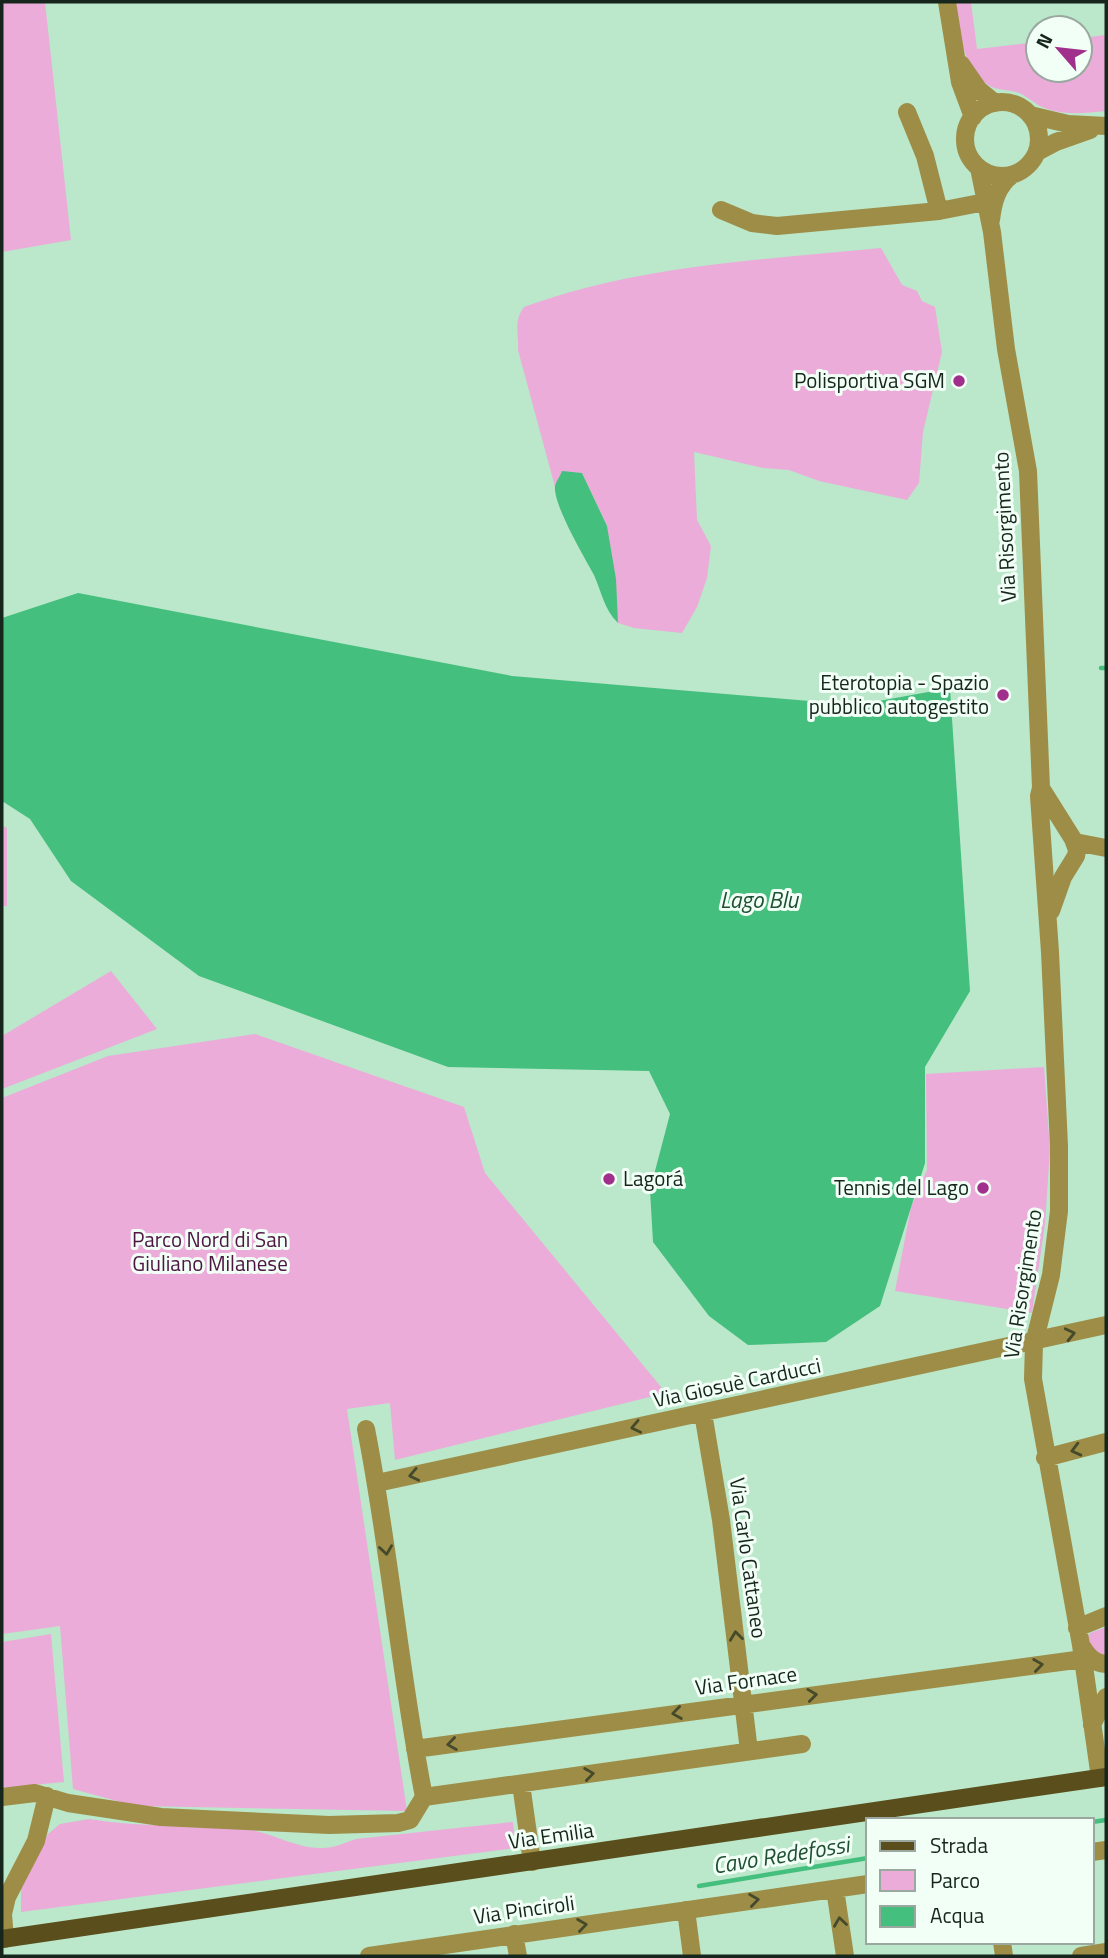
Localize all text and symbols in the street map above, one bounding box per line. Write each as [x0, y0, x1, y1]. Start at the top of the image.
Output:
north arrow [1024, 14, 1094, 84]
text: N [1028, 28, 1059, 53]
place label: Polisportiva SGM [794, 364, 945, 396]
marker: Polisportiva SGM [951, 373, 967, 389]
street label: Via Risorgimento [984, 451, 1024, 603]
place label: Eterotopia - Spazio pubblico autogestito [809, 666, 989, 722]
marker: Eterotopia - Spazio pubblico autogestito [995, 687, 1011, 703]
water label: Lago Blu [720, 882, 800, 917]
place label: Lagorá [623, 1162, 684, 1194]
marker: Lagorá [601, 1171, 617, 1187]
place label: Tennis del Lago [834, 1171, 969, 1203]
marker: Tennis del Lago [975, 1180, 991, 1196]
street label: Via Risorgimento [994, 1207, 1050, 1361]
park label: Parco Nord di San Giuliano Milanese [132, 1223, 288, 1279]
one-way arrow [1064, 1328, 1076, 1342]
street label: Via Giosuè Carducci [650, 1349, 824, 1415]
one-way arrow [630, 1419, 642, 1434]
one-way arrow [1070, 1442, 1082, 1456]
one-way arrow [408, 1466, 420, 1481]
street label: Via Carlo Cattaneo [722, 1475, 776, 1640]
one-way arrow [379, 1544, 394, 1556]
one-way arrow [729, 1630, 744, 1641]
street label: Via Fornace [693, 1657, 799, 1703]
one-way arrow [1032, 1658, 1044, 1673]
one-way arrow [806, 1687, 818, 1702]
one-way arrow [671, 1705, 683, 1720]
one-way arrow [446, 1736, 457, 1751]
one-way arrow [583, 1767, 594, 1782]
street label: Via Emilia [506, 1813, 596, 1857]
legend [866, 1818, 1094, 1944]
water label: Cavo Redefossi [710, 1826, 854, 1883]
text: Strada [930, 1829, 988, 1861]
text: Parco [930, 1864, 980, 1896]
street label: Via Pinciroli [471, 1886, 576, 1932]
one-way arrow [748, 1893, 760, 1908]
text: Acqua [930, 1899, 985, 1931]
one-way arrow [576, 1917, 588, 1932]
one-way arrow [833, 1917, 848, 1928]

